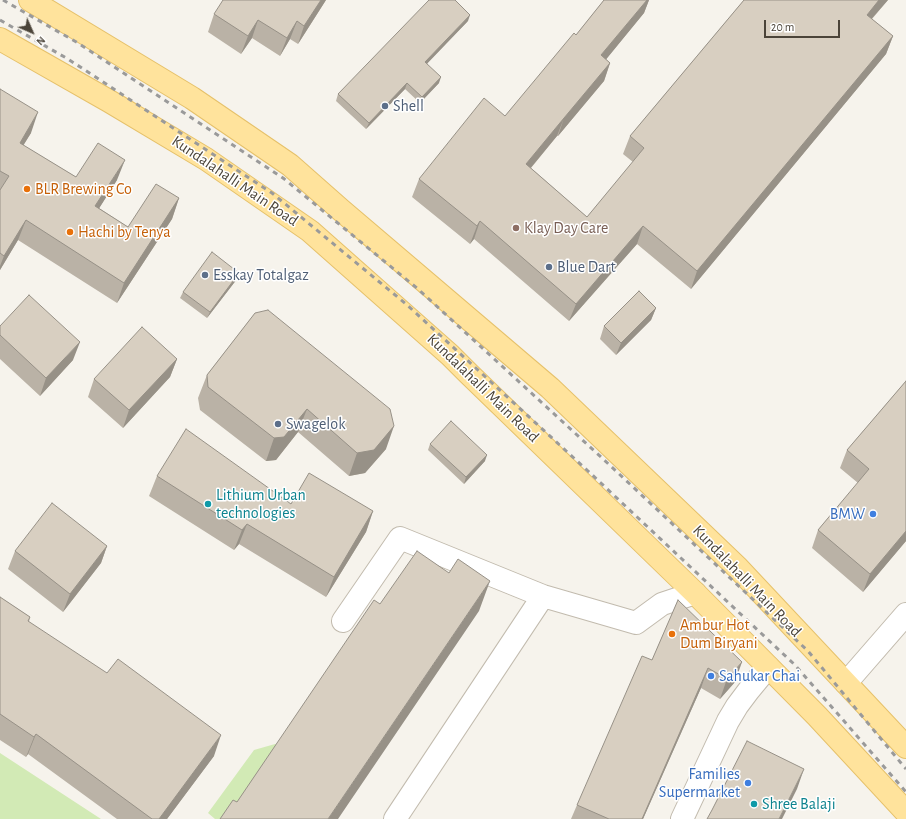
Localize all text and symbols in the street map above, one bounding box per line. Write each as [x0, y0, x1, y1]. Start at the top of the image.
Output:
north arrow [12, 12, 52, 52]
scale bar [766, 12, 842, 38]
text: 20 m [771, 21, 794, 33]
text: N [34, 34, 47, 47]
place label: Shell [393, 96, 424, 116]
marker: Shell [380, 101, 390, 111]
street label: Kundalahalli Main Road [168, 132, 302, 230]
place label: BLR Brewing Co [35, 179, 132, 199]
marker: BLR Brewing Co [22, 184, 32, 194]
place label: Klay Day Care [524, 218, 608, 238]
place label: Hachi by Tenya [78, 222, 171, 242]
marker: Klay Day Care [511, 223, 521, 233]
marker: Hachi by Tenya [65, 227, 75, 237]
place label: Blue Dart [557, 257, 616, 277]
marker: Blue Dart [544, 262, 554, 272]
place label: Esskay Totalgaz [213, 265, 309, 285]
marker: Esskay Totalgaz [200, 270, 210, 280]
street label: Kundalahalli Main Road [423, 330, 543, 446]
place label: Swagelok [286, 414, 345, 434]
marker: Swagelok [273, 419, 283, 429]
place label: Lithium Urban technologies [216, 485, 306, 523]
marker: Lithium Urban technologies [203, 499, 213, 509]
place label: BMW [830, 504, 865, 524]
marker: BMW [868, 509, 878, 519]
street label: Kundalahalli Main Road [689, 521, 805, 641]
place label: Ambur Hot Dum Biryani [680, 615, 758, 653]
marker: Ambur Hot Dum Biryani [667, 629, 677, 639]
place label: Sahukar Chai [719, 666, 800, 686]
marker: Sahukar Chai [706, 671, 716, 681]
place label: Families Supermarket [659, 764, 740, 802]
marker: Families Supermarket [743, 778, 753, 788]
place label: Shree Balaji [762, 794, 836, 814]
marker: Shree Balaji [749, 799, 759, 809]

